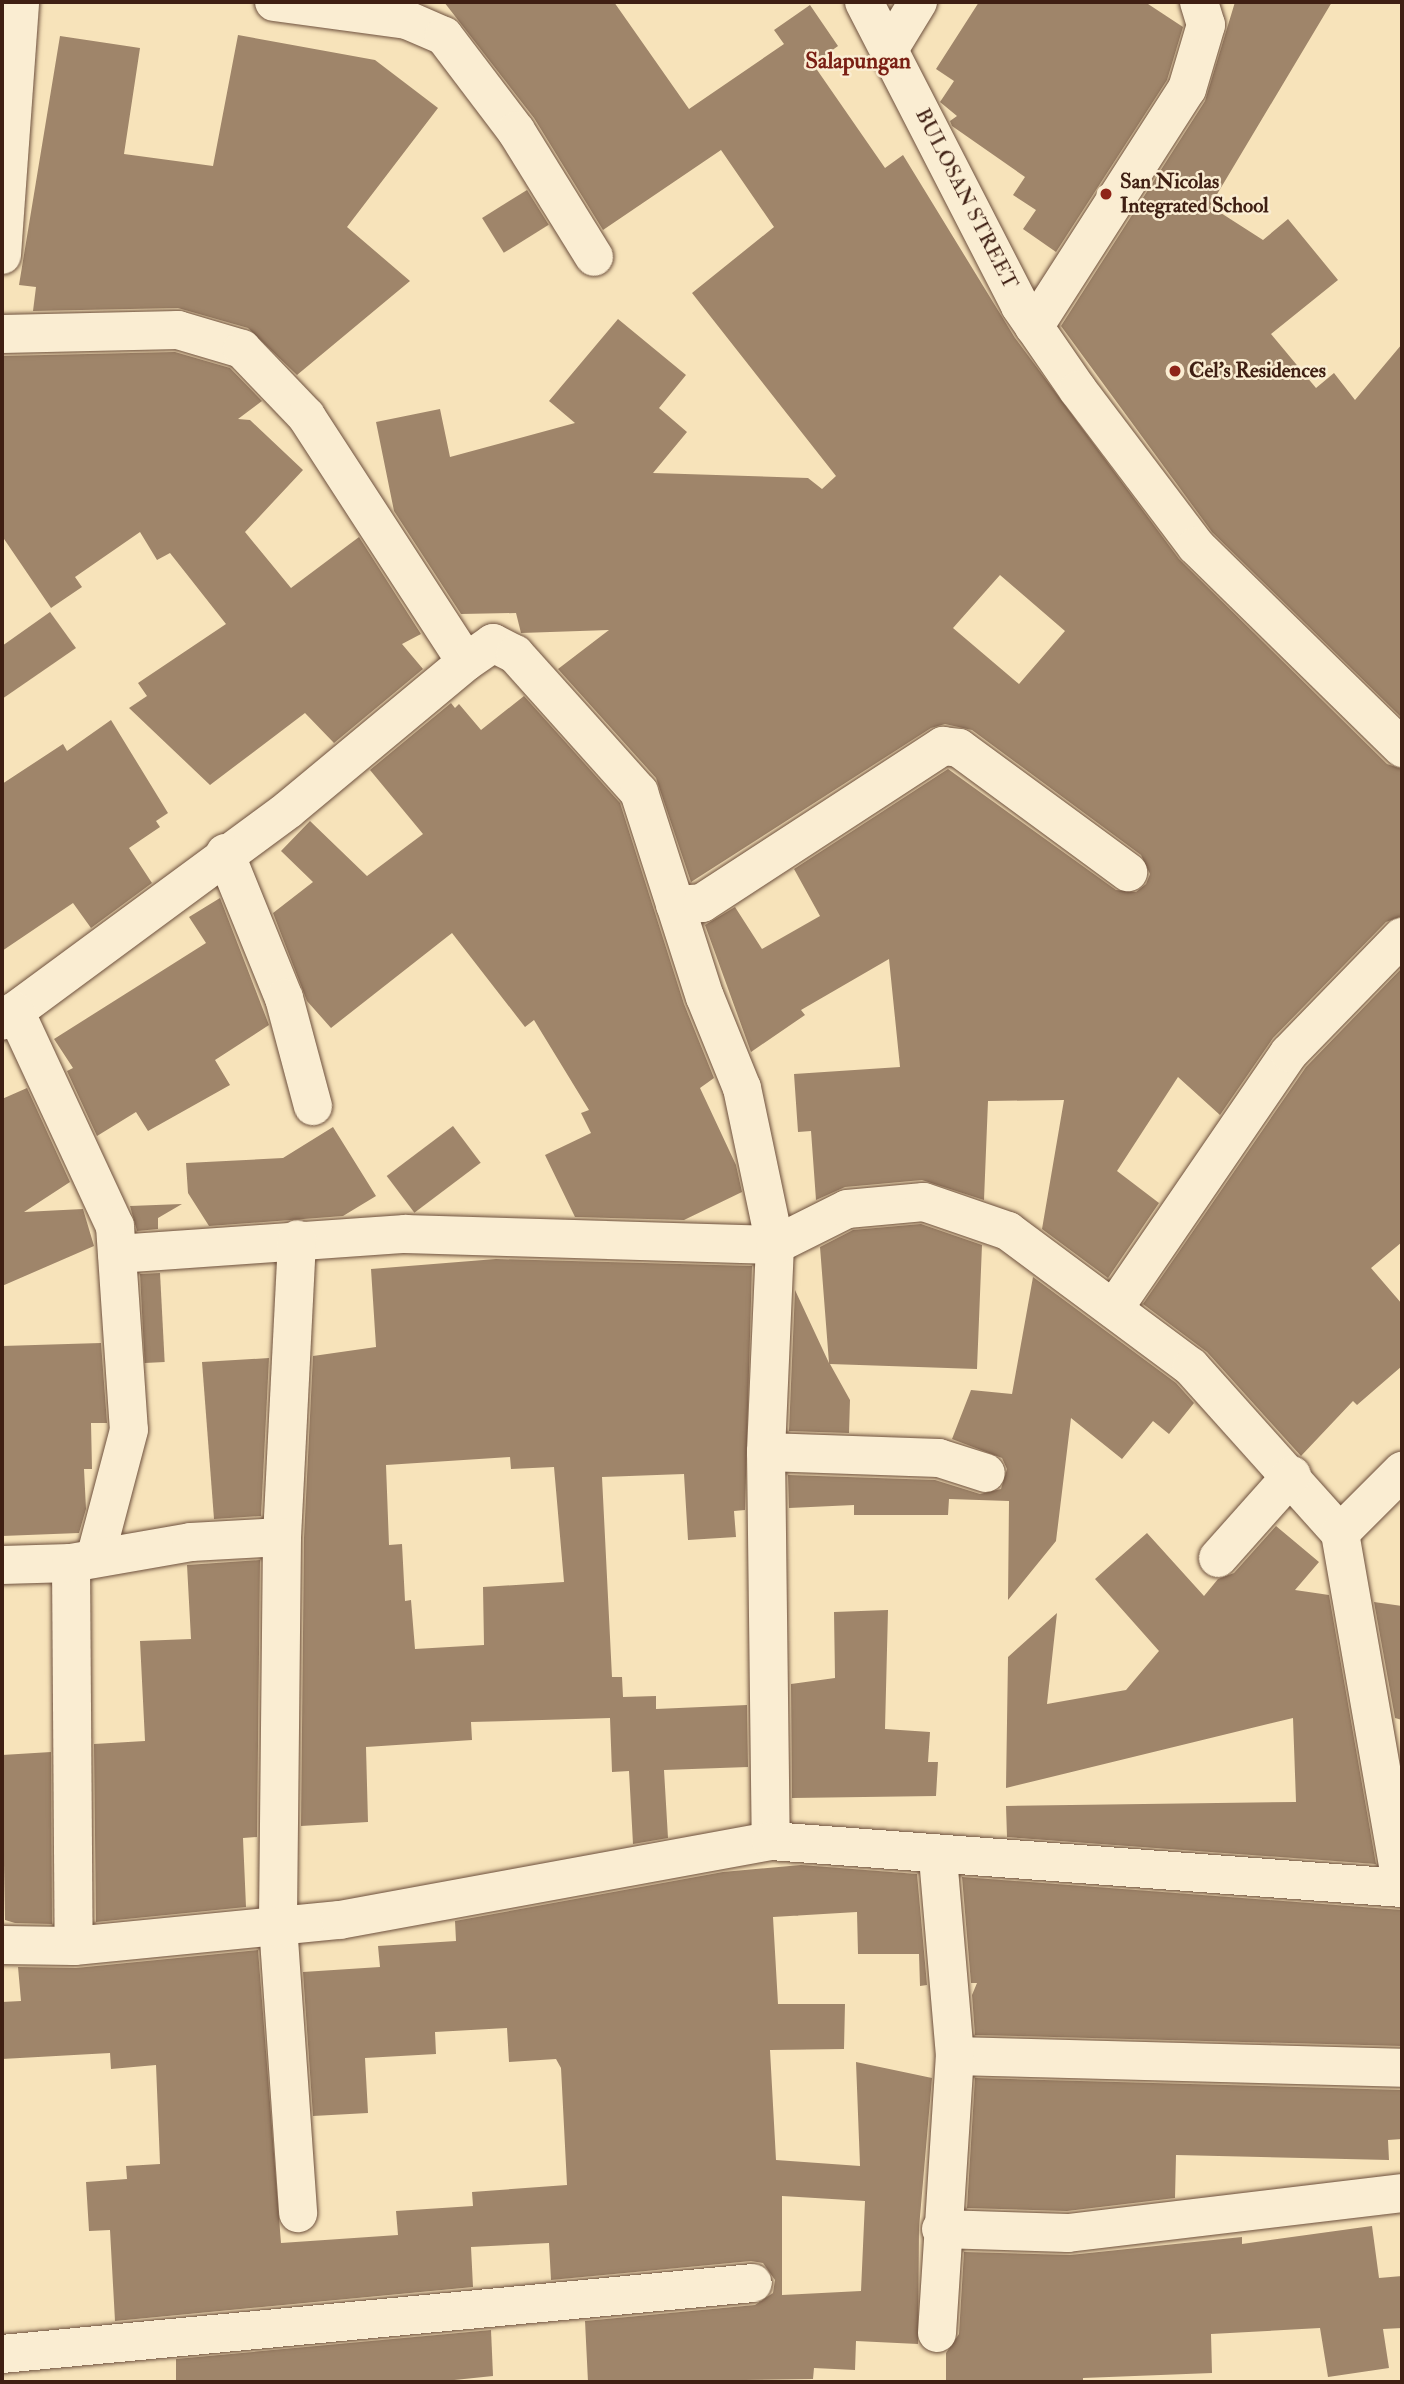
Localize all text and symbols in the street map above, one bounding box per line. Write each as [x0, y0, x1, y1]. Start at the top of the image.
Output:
district label: Salapungan [805, 47, 911, 75]
street label: BULOSAN STREET [909, 104, 1023, 294]
place label: San Nicolas Integrated School [1120, 169, 1269, 219]
marker: San Nicolas Integrated School [1098, 186, 1114, 202]
place label: Cel's Residences [1189, 358, 1326, 384]
marker: Cel's Residences [1167, 363, 1183, 379]

